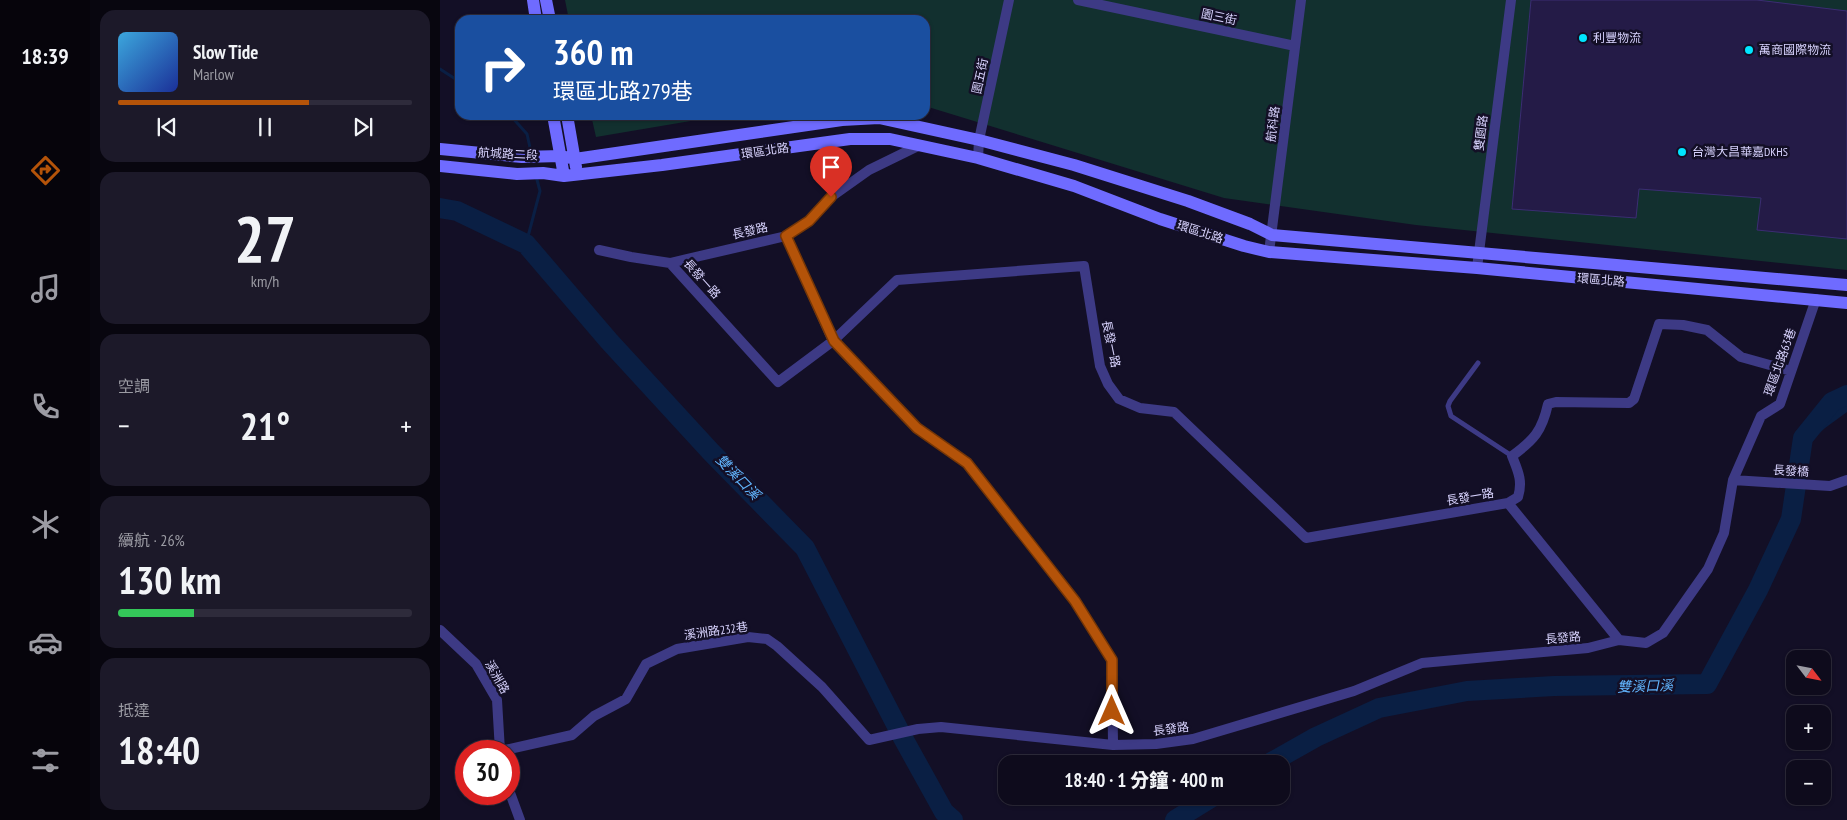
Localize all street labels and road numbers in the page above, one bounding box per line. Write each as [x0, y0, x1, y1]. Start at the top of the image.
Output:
street label: 園三街 [1200, 5, 1238, 28]
street label: 園五街 [968, 57, 991, 95]
street label: 航科路 [1263, 105, 1282, 143]
street label: 雙園路 [1471, 114, 1490, 152]
street label: 環區北路 [740, 140, 790, 161]
street label: 航城路二段 [478, 144, 538, 163]
street label: 環區北路 [1175, 217, 1225, 246]
street label: 長發路 [731, 219, 769, 242]
street label: 長發一路 [681, 256, 724, 302]
street label: 環區北路 [1576, 270, 1626, 289]
street label: 長發一路 [1099, 319, 1124, 369]
street label: 環區北路63巷 [1760, 326, 1799, 398]
street label: 長發橋 [1773, 462, 1809, 479]
street label: 長發一路 [1445, 485, 1495, 508]
street label: 溪洲路232巷 [683, 619, 749, 642]
street label: 長發路 [1544, 628, 1582, 647]
street label: 溪洲路 [482, 657, 513, 696]
street label: 長發路 [1152, 719, 1190, 738]

